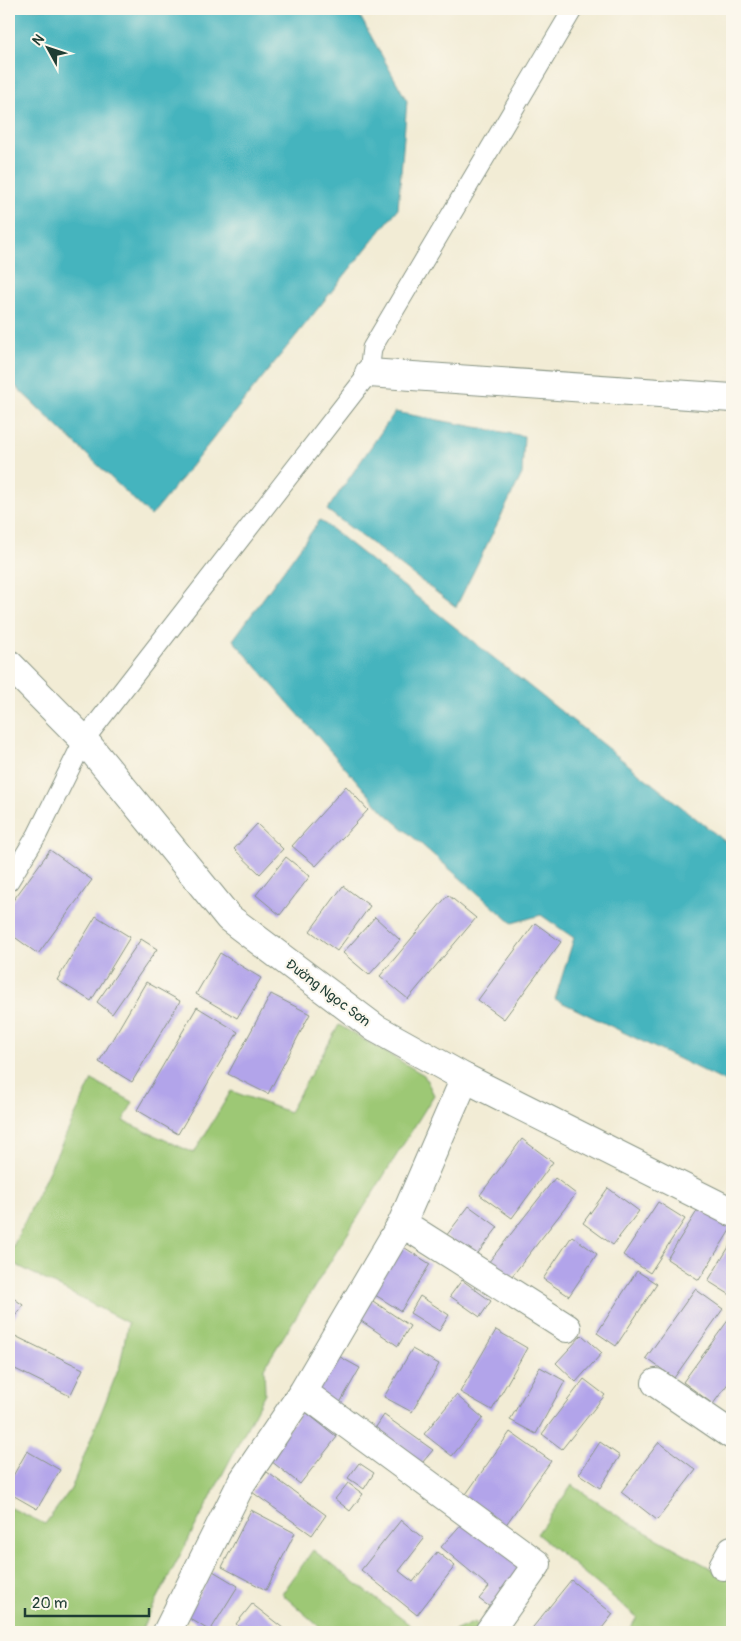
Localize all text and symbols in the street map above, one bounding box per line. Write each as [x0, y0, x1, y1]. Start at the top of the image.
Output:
north arrow [22, 22, 72, 72]
text: N [29, 31, 48, 49]
street label: Đường Ngọc Sơn [282, 956, 374, 1030]
scale bar [25, 1586, 149, 1618]
text: 20 m [32, 1594, 67, 1613]

